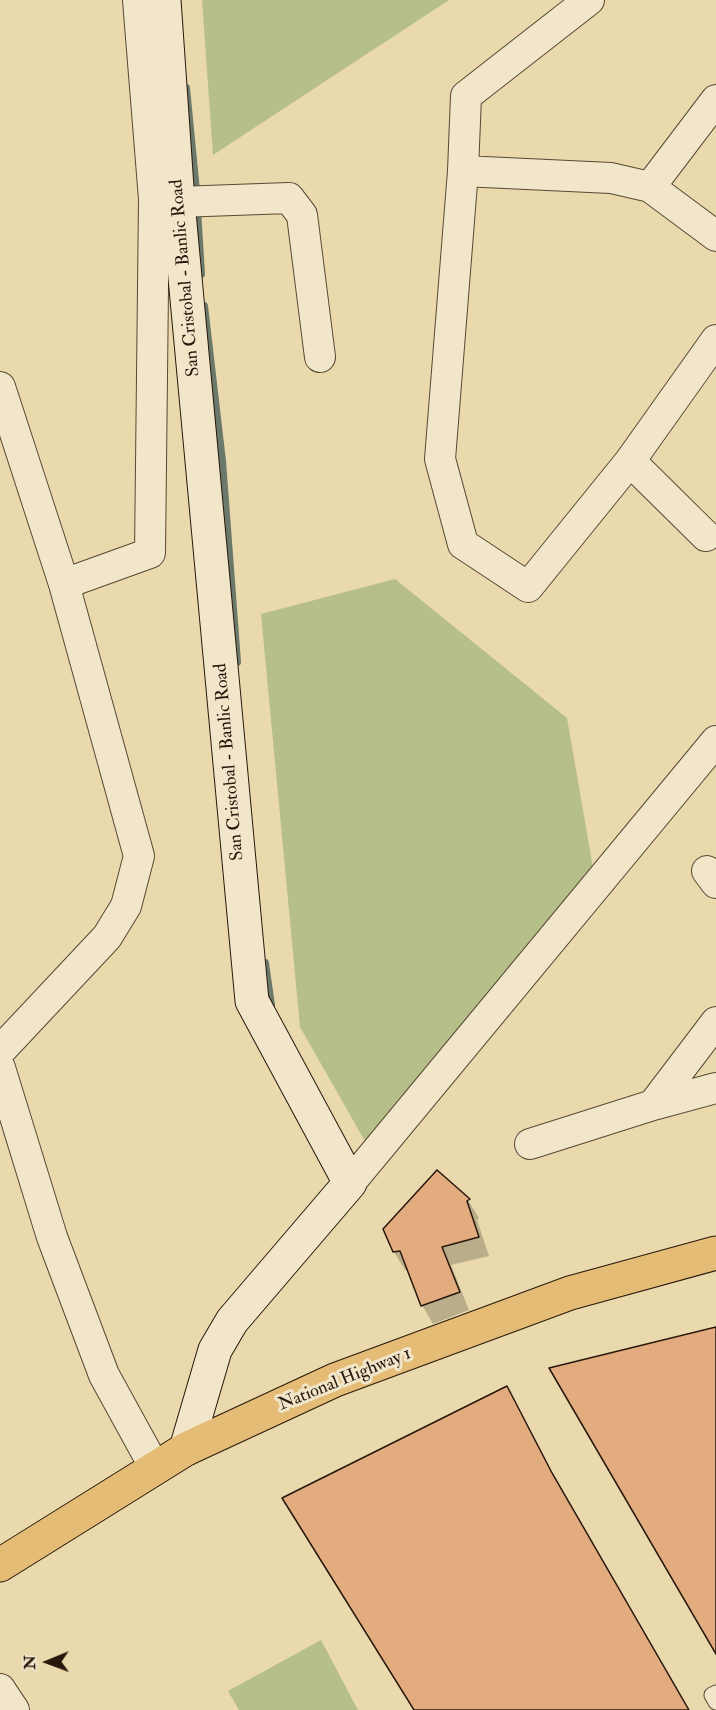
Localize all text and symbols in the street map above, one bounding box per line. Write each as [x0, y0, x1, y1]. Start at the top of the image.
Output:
street label: San Cristobal - Banlic Road [167, 178, 205, 378]
street label: San Cristobal - Banlic Road [211, 662, 249, 862]
street label: National Highway 1 [275, 1344, 415, 1416]
north arrow [18, 1632, 78, 1692]
text: N [20, 1655, 40, 1670]

